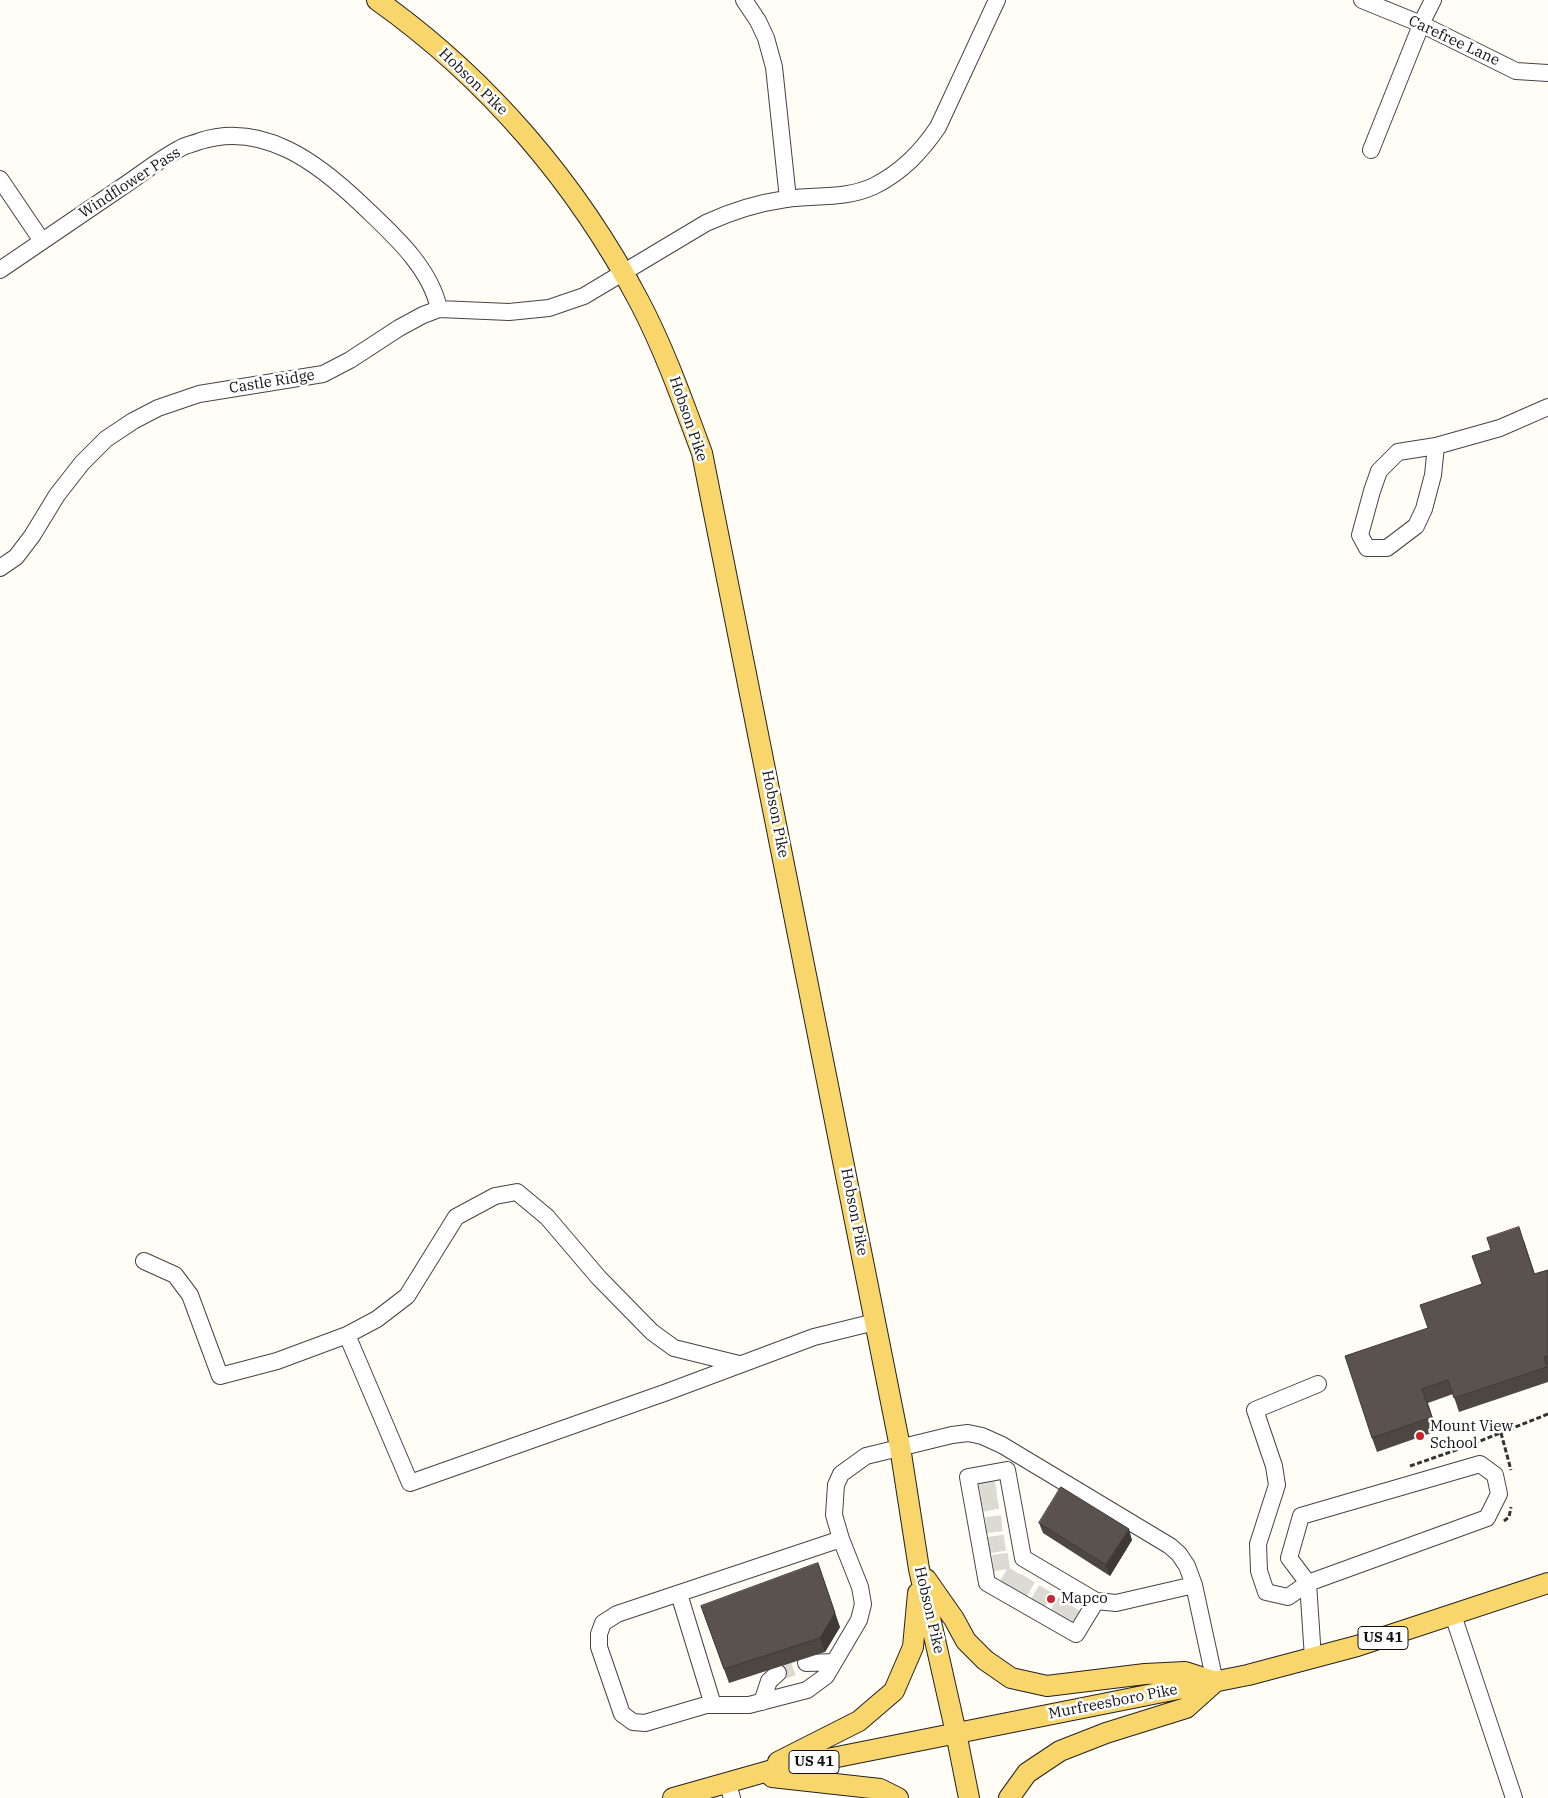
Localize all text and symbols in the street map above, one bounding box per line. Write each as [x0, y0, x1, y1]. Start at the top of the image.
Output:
street label: Carefree Lane [1406, 12, 1502, 70]
street label: Hobson Pike [435, 45, 511, 119]
street label: Windflower Pass [76, 144, 184, 222]
street label: Castle Ridge [228, 366, 316, 398]
street label: Hobson Pike [665, 374, 711, 464]
street label: Hobson Pike [758, 769, 792, 859]
street label: Hobson Pike [837, 1167, 871, 1257]
place label: Mount View School [1430, 1418, 1513, 1453]
marker: Mount View School [1414, 1430, 1426, 1442]
street label: Hobson Pike [910, 1565, 948, 1655]
place label: Mapco [1061, 1590, 1108, 1608]
marker: Mapco [1045, 1593, 1057, 1605]
road number: US 41 [1358, 1626, 1408, 1650]
street label: Murfreesboro Pike [1047, 1681, 1179, 1723]
road number: US 41 [789, 1750, 839, 1774]

